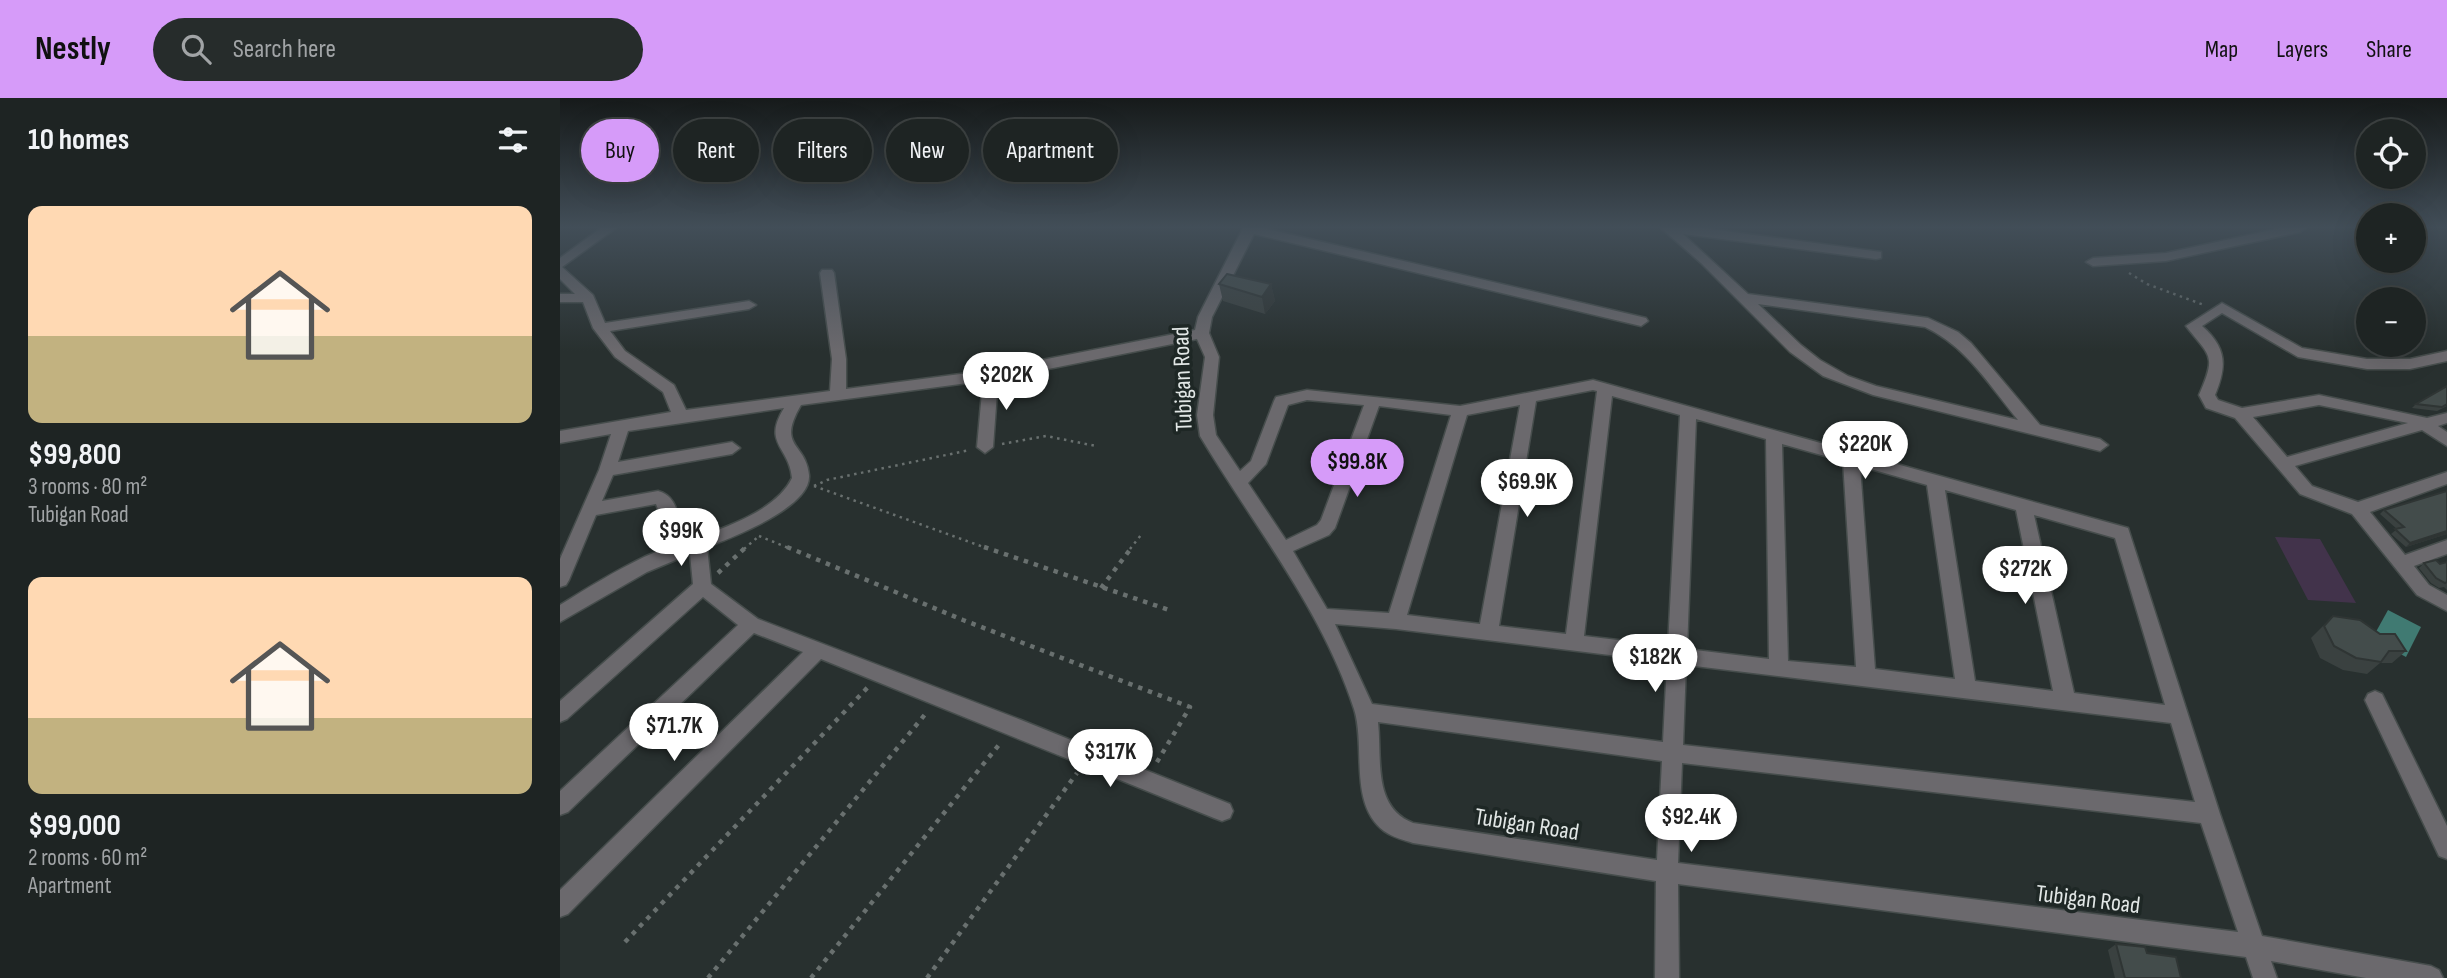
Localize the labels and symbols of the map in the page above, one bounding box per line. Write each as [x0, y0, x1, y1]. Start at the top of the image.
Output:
street label: Tubigan Road [1166, 326, 1199, 432]
pin: $202K [957, 352, 1055, 412]
pin: $220K [1816, 422, 1914, 481]
pin: $99.8K [1300, 440, 1414, 499]
pin: $69.9K [1470, 460, 1584, 519]
pin: $99K [640, 508, 722, 568]
pin: $272K [1976, 546, 2074, 606]
pin: $182K [1606, 634, 1704, 694]
pin: $71.7K [617, 704, 731, 763]
pin: $317K [1061, 730, 1159, 789]
pin: $92.4K [1634, 794, 1748, 854]
street label: Tubigan Road [1473, 802, 1581, 847]
street label: Tubigan Road [2034, 879, 2142, 920]

